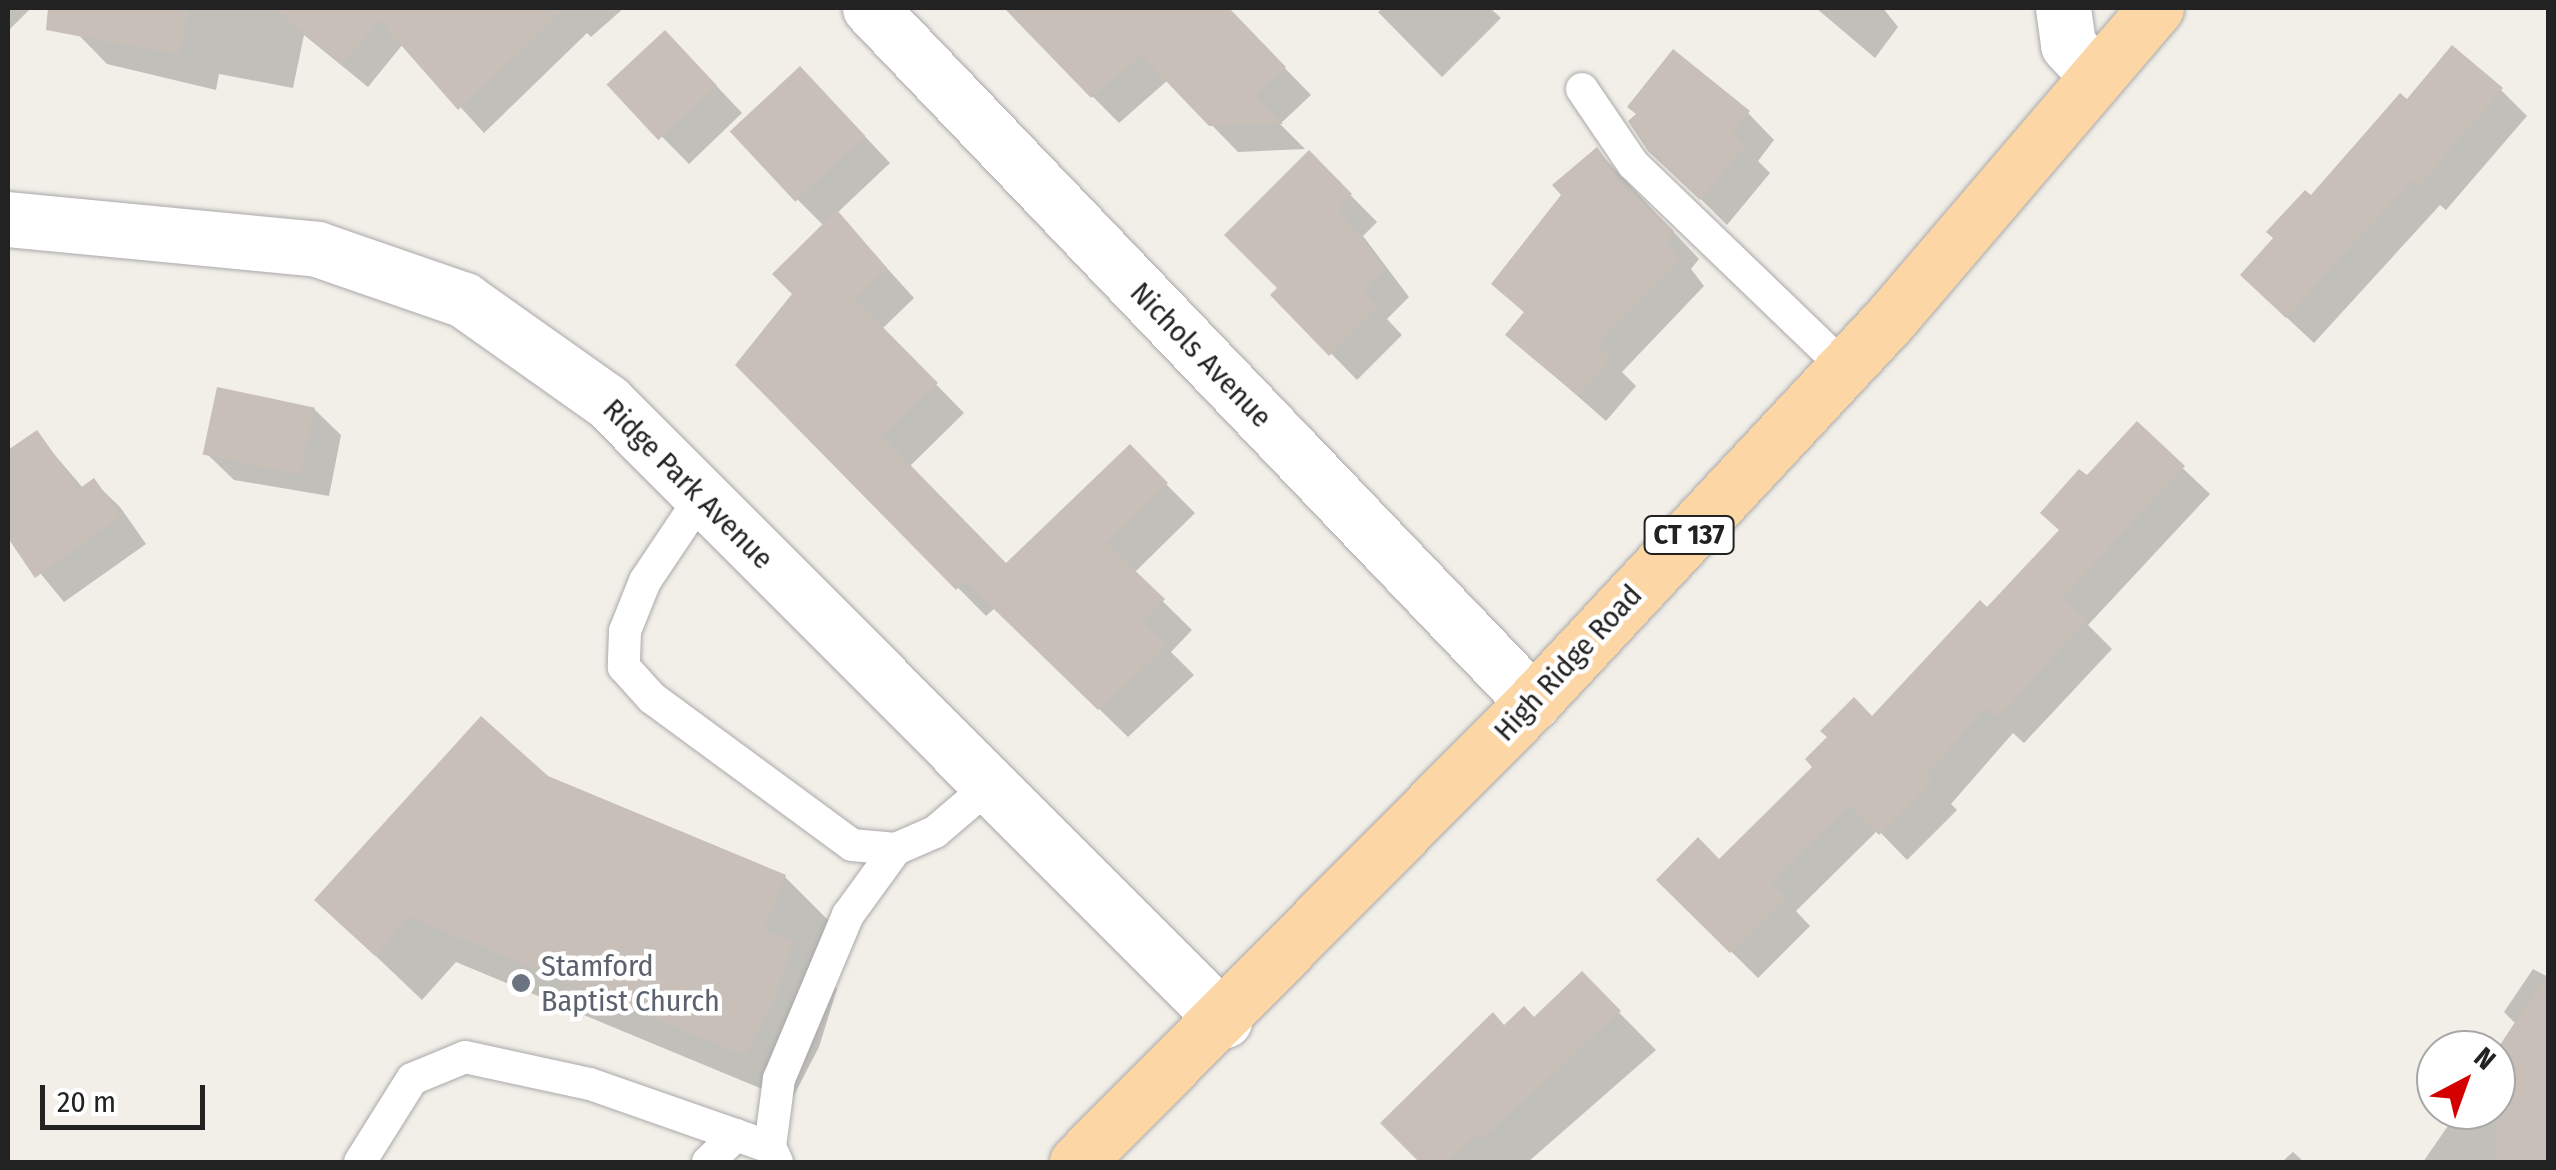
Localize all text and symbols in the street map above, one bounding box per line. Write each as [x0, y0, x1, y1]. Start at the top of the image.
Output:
street label: Nichols Avenue [1123, 275, 1279, 435]
street label: Ridge Park Avenue [595, 391, 781, 577]
road number: CT 137 [1642, 512, 1736, 558]
street label: High Ridge Road [1487, 577, 1649, 749]
place label: Stamford Baptist Church [541, 948, 720, 1018]
marker: Stamford Baptist Church [510, 972, 532, 994]
north arrow [2416, 1030, 2516, 1130]
text: N [2468, 1041, 2502, 1076]
scale bar [45, 1065, 210, 1127]
text: 20 m [57, 1084, 116, 1120]

